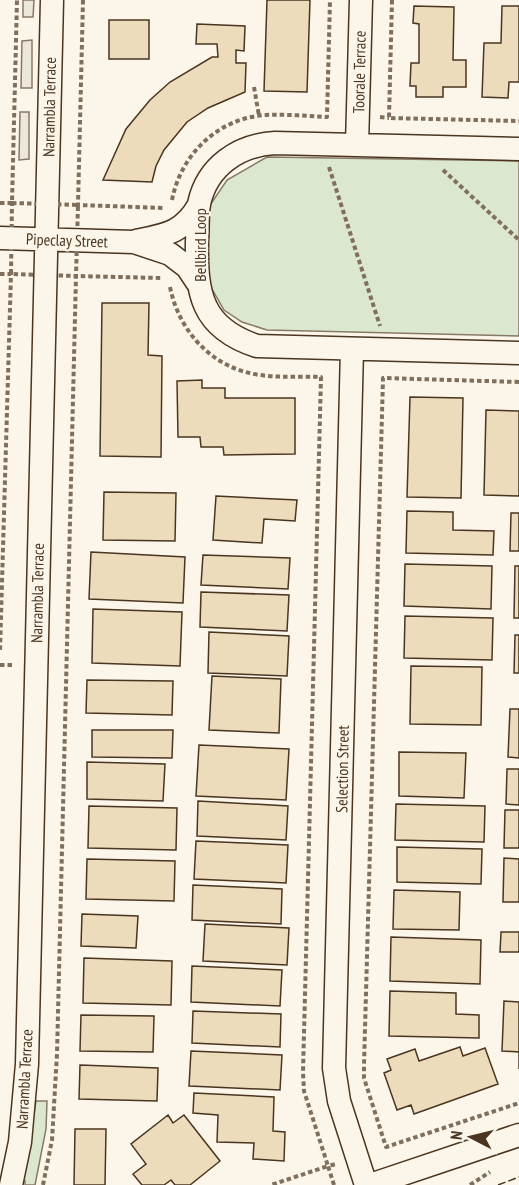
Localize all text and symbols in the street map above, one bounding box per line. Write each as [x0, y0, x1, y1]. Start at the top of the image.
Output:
street label: Toorale Terrace [348, 30, 370, 114]
street label: Narrambla Terrace [38, 57, 60, 157]
street label: Bellbird Loop [190, 208, 210, 282]
street label: Pipeclay Street [26, 229, 109, 251]
street label: Narrambla Terrace [26, 543, 48, 643]
street label: Selection Street [331, 724, 353, 813]
street label: Narrambla Terrace [11, 1029, 37, 1129]
north arrow [441, 1107, 501, 1167]
text: N [446, 1130, 467, 1141]

